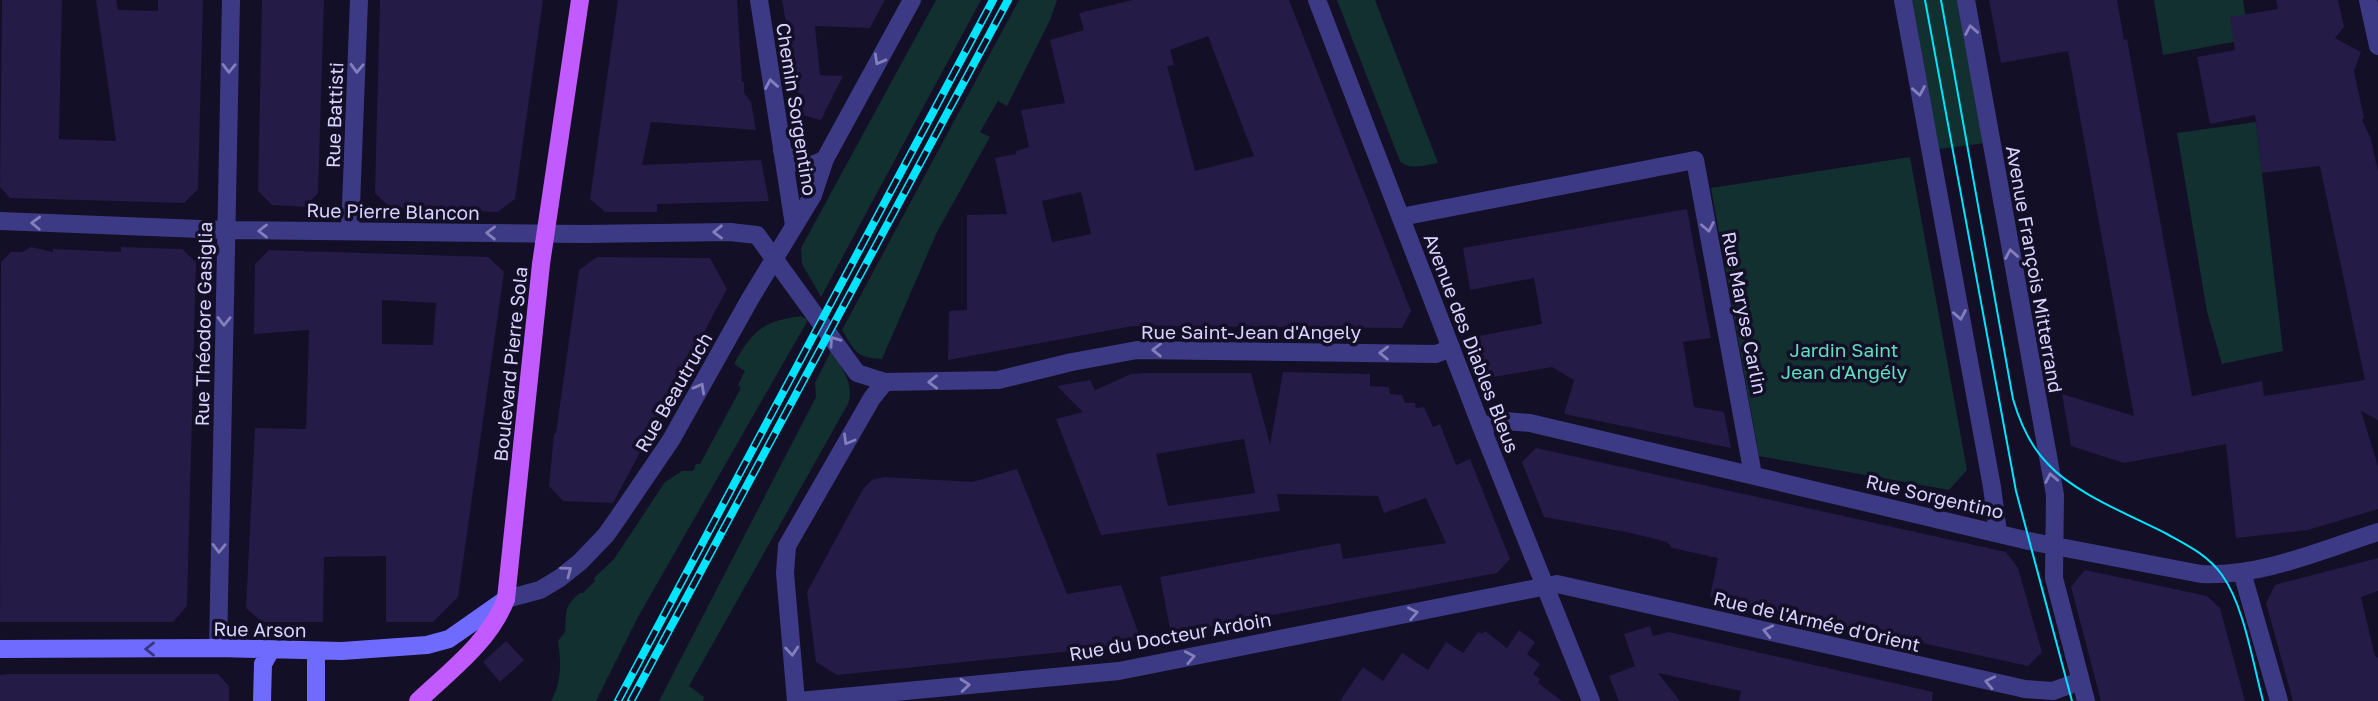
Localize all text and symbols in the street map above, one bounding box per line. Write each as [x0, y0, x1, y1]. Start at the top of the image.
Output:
street label: Chemin Sorgentino [772, 21, 822, 197]
one-way arrow [1965, 24, 1980, 36]
one-way arrow [874, 53, 887, 65]
street label: Rue Battisti [321, 62, 347, 168]
one-way arrow [221, 63, 237, 74]
one-way arrow [349, 63, 364, 74]
one-way arrow [764, 78, 779, 90]
one-way arrow [1911, 85, 1926, 97]
street label: Avenue François Mitterrand [2002, 144, 2068, 394]
street label: Rue Pierre Blancon [306, 198, 480, 224]
one-way arrow [30, 215, 41, 230]
street label: Rue Théodore Gasiglia [190, 221, 216, 427]
one-way arrow [1699, 221, 1714, 233]
one-way arrow [257, 223, 268, 239]
one-way arrow [712, 224, 723, 240]
one-way arrow [485, 225, 495, 241]
street label: Avenue des Diables Bleus [1419, 230, 1525, 456]
street label: Rue Maryse Carlin [1718, 230, 1772, 396]
one-way arrow [2005, 248, 2020, 260]
street label: Boulevard Pierre Sola [488, 265, 532, 463]
one-way arrow [1952, 309, 1967, 321]
one-way arrow [216, 316, 231, 327]
street label: Rue Saint-Jean d'Angely [1141, 320, 1361, 343]
street label: Rue Beautruch [629, 328, 717, 456]
one-way arrow [830, 336, 842, 349]
park label: Jardin Saint Jean d'Angély [1781, 338, 1908, 383]
one-way arrow [1151, 343, 1162, 358]
one-way arrow [1378, 345, 1389, 361]
one-way arrow [927, 374, 938, 389]
one-way arrow [692, 383, 705, 396]
one-way arrow [843, 433, 856, 445]
street label: Rue Sorgentino [1864, 469, 2006, 523]
one-way arrow [2045, 472, 2060, 484]
one-way arrow [212, 543, 227, 554]
one-way arrow [560, 567, 572, 580]
street label: Rue de l'Armée d'Orient [1711, 586, 1923, 656]
one-way arrow [1407, 606, 1419, 621]
street label: Rue du Docteur Ardoin [1067, 607, 1273, 665]
street label: Rue Arson [213, 617, 307, 641]
one-way arrow [1762, 625, 1774, 639]
one-way arrow [144, 641, 155, 656]
one-way arrow [784, 646, 799, 657]
one-way arrow [1184, 650, 1196, 665]
one-way arrow [1984, 675, 1996, 690]
one-way arrow [959, 678, 970, 693]

